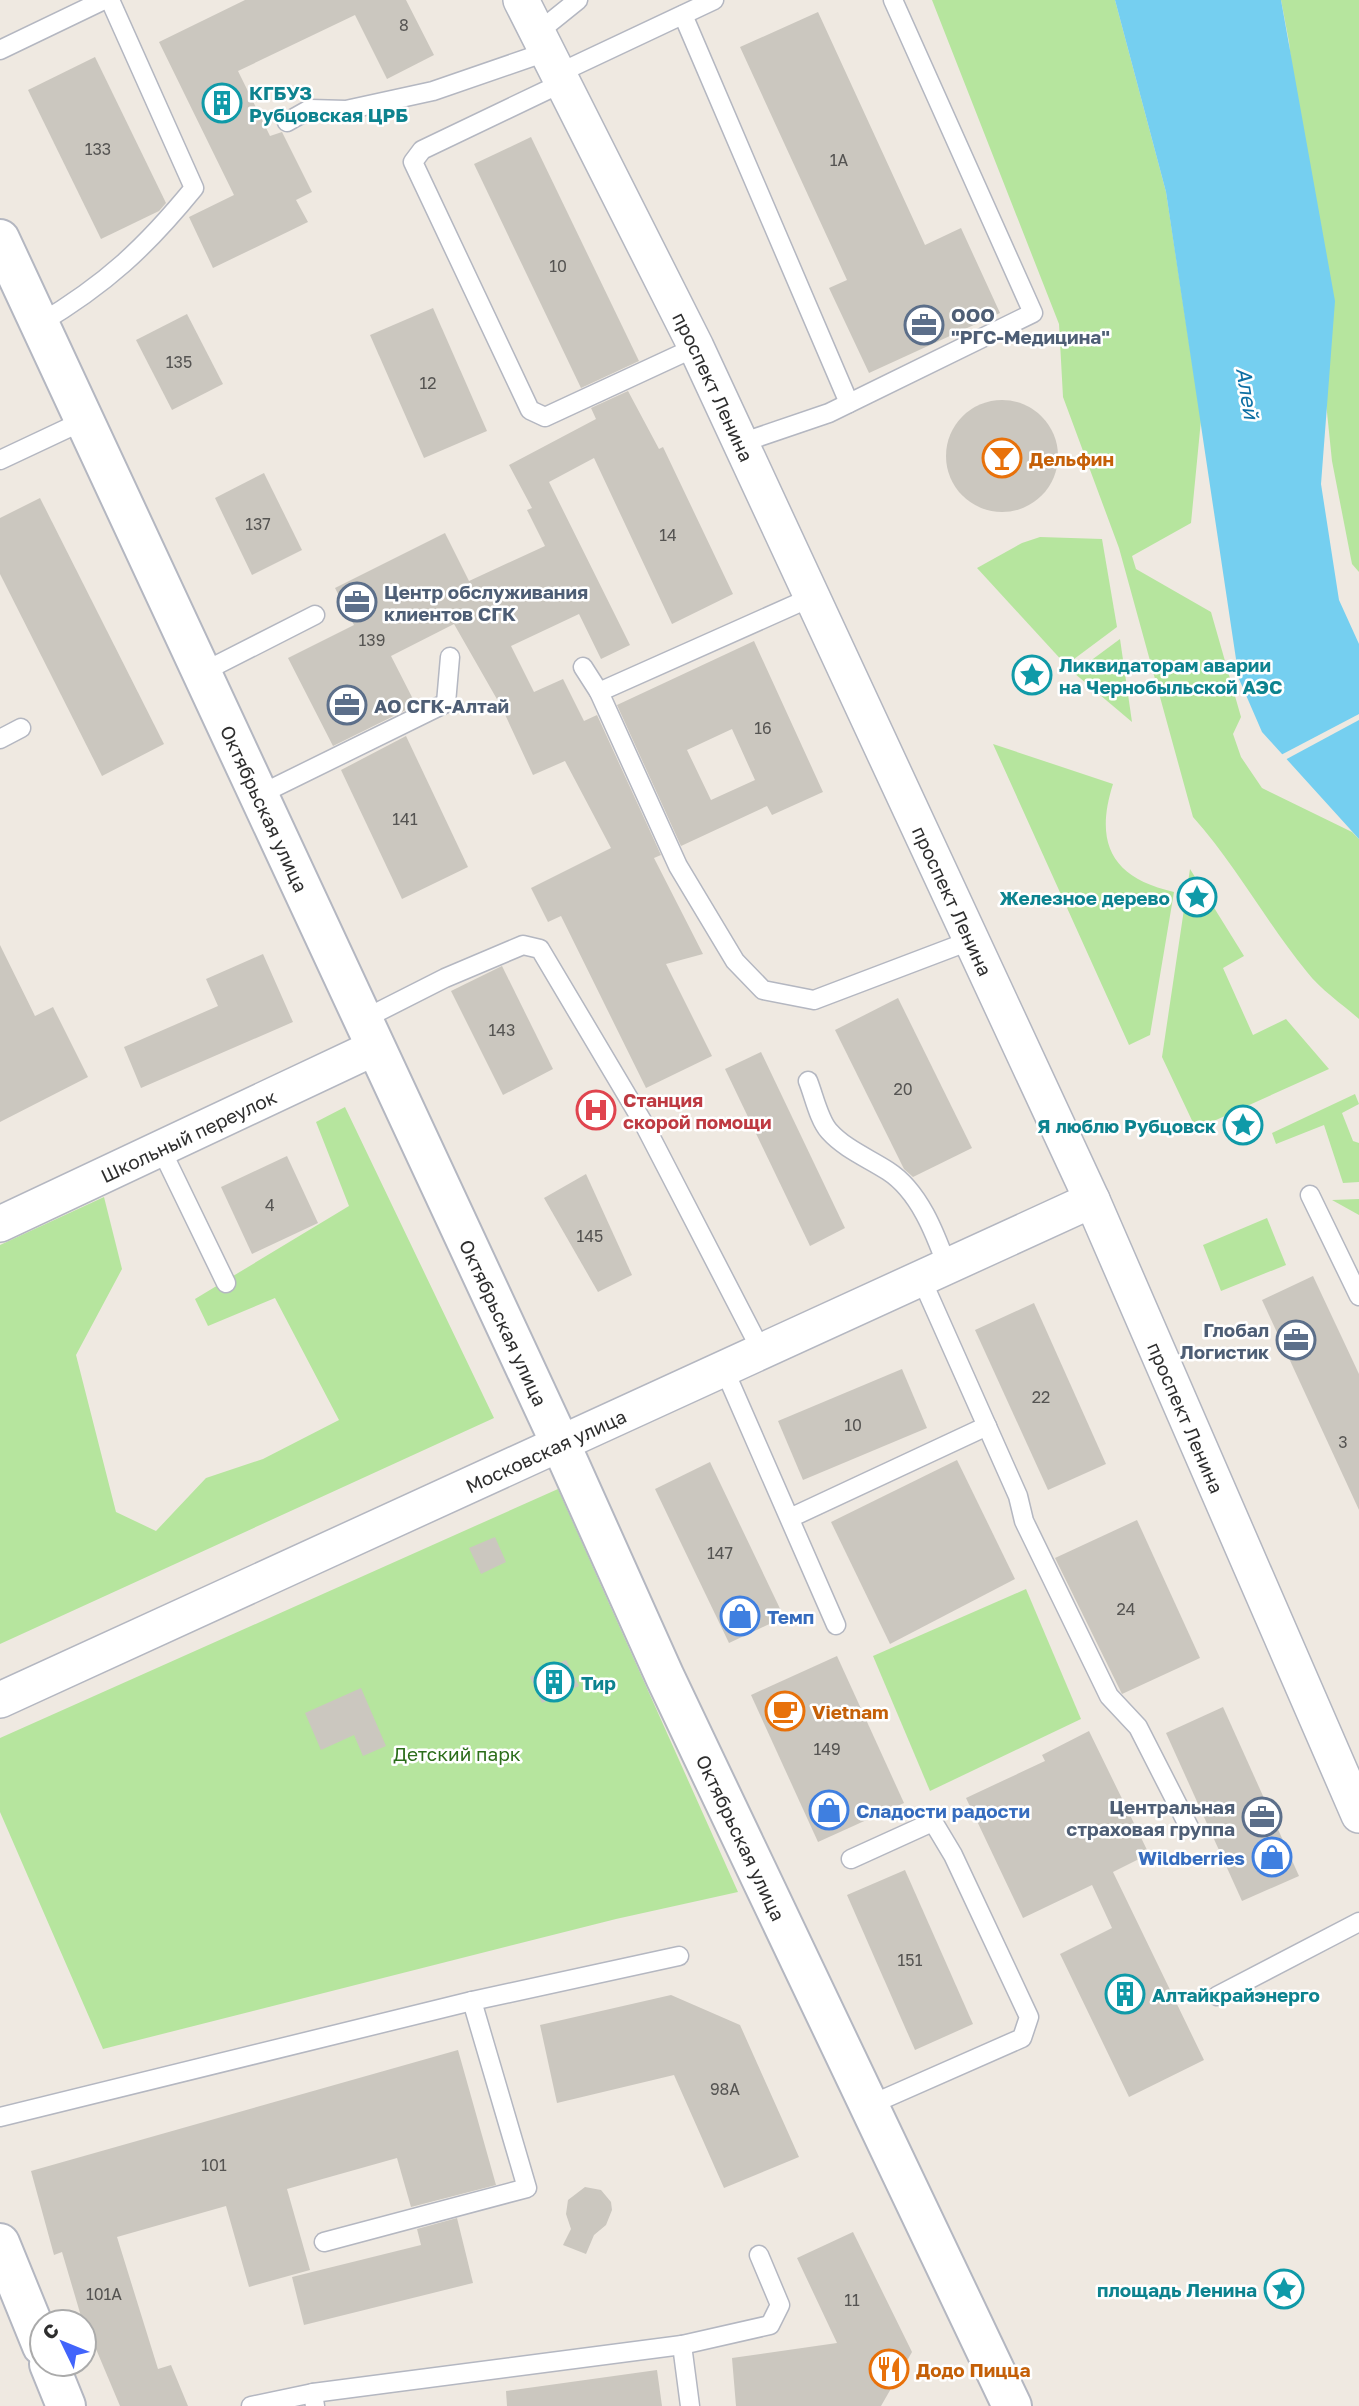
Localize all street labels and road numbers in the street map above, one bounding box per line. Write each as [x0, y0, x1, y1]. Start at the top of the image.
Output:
street label: проспект Ленина [669, 308, 759, 465]
street label: Октябрьская улица [216, 721, 314, 895]
street label: проспект Ленина [908, 822, 998, 979]
street label: Школьный переулок [97, 1084, 280, 1187]
street label: Октябрьская улица [455, 1235, 553, 1410]
street label: проспект Ленина [1143, 1338, 1229, 1496]
street label: Московская улица [462, 1404, 629, 1497]
street label: Октябрьская улица [692, 1751, 791, 1924]

